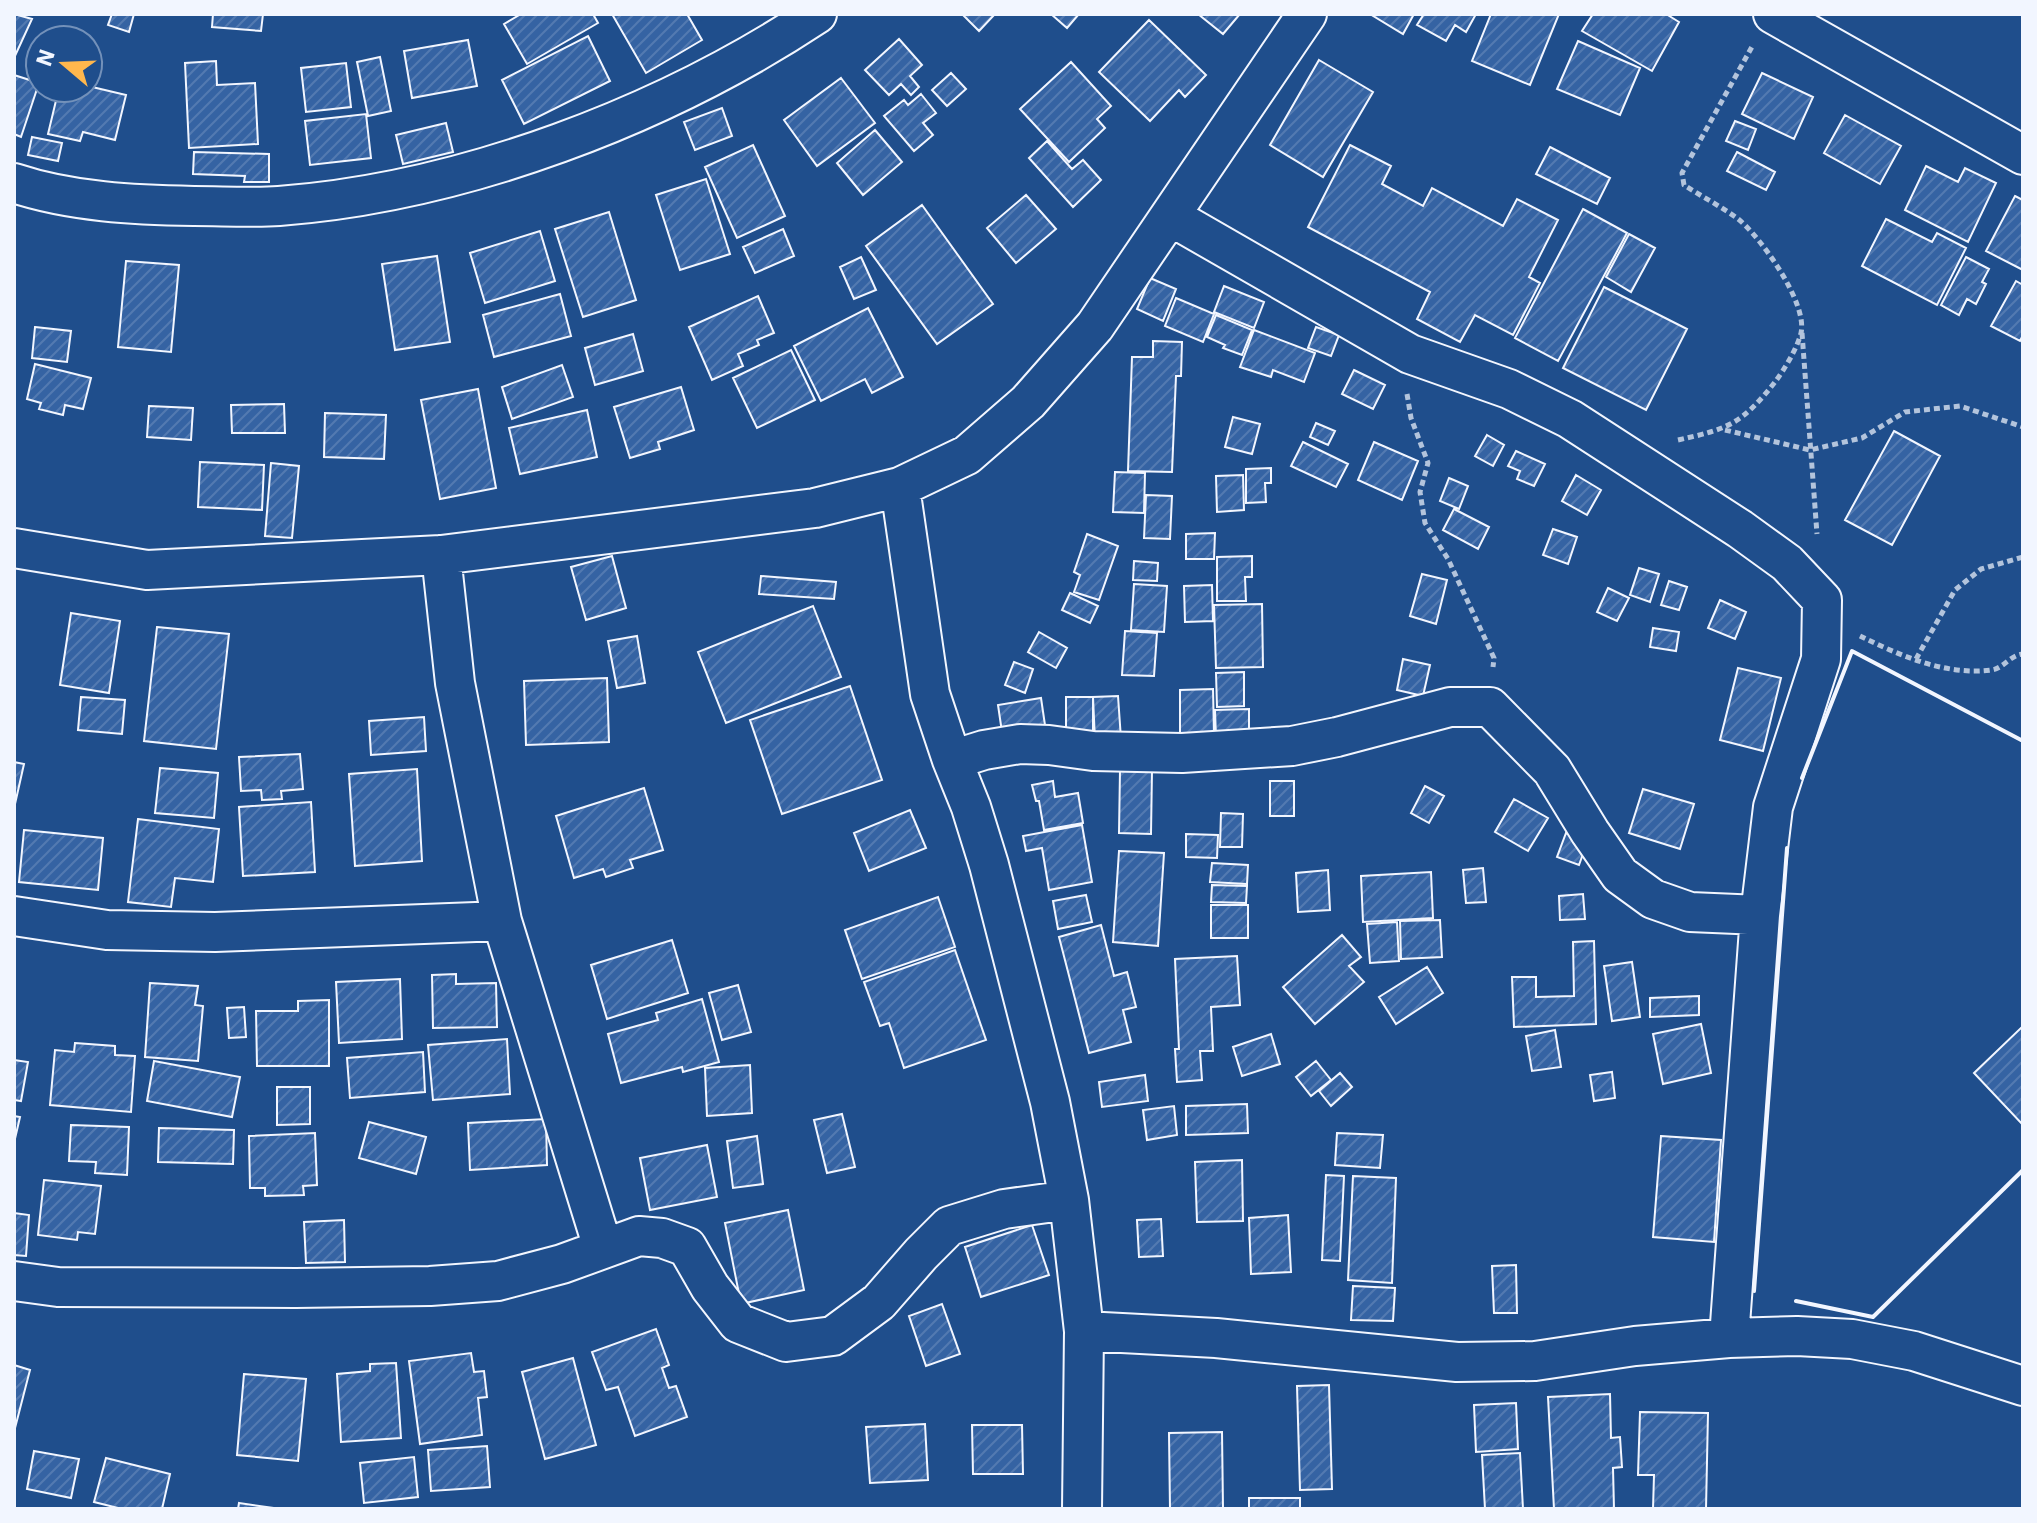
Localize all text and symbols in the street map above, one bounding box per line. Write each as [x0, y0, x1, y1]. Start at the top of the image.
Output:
north arrow [24, 24, 104, 104]
text: N [28, 45, 61, 70]

